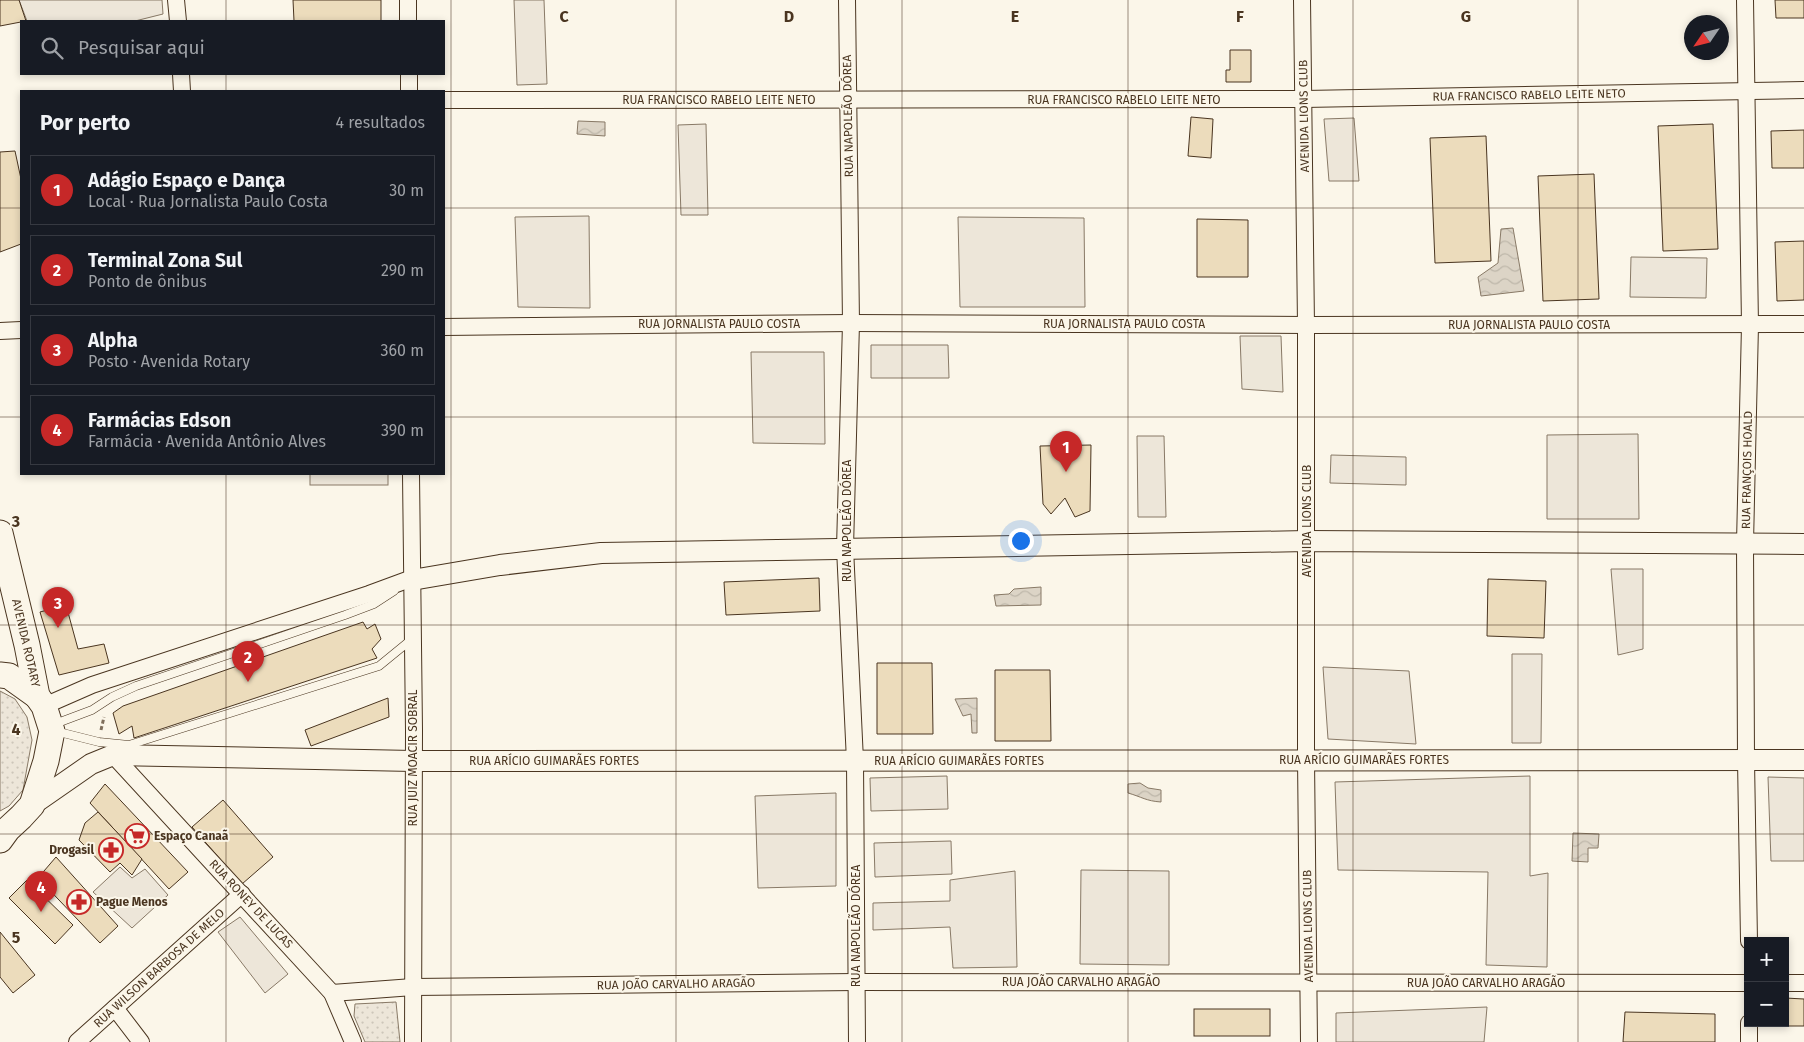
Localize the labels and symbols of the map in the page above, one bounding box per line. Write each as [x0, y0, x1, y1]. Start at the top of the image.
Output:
text: C [559, 7, 569, 26]
text: D [784, 7, 794, 26]
text: E [1011, 7, 1019, 26]
text: F [1236, 7, 1244, 26]
text: G [1461, 7, 1471, 26]
north arrow [1684, 15, 1729, 60]
street label: RUA NAPOLEÃO DÓREA [839, 54, 856, 177]
street label: AVENIDA LIONS CLUB [1296, 60, 1312, 172]
street label: RUA FRANCISCO RABELO LEITE NETO [1432, 86, 1626, 104]
street label: RUA FRANCISCO RABELO LEITE NETO [622, 93, 816, 107]
street label: RUA FRANCISCO RABELO LEITE NETO [1027, 93, 1221, 107]
street label: RUA JORNALISTA PAULO COSTA [638, 317, 800, 331]
street label: RUA JORNALISTA PAULO COSTA [1043, 317, 1205, 331]
street label: RUA JORNALISTA PAULO COSTA [1448, 318, 1610, 332]
street label: RUA FRANÇOIS HOALD [1739, 410, 1755, 529]
pin: 1 [1050, 431, 1082, 472]
street label: RUA NAPOLEÃO DÓREA [839, 460, 854, 582]
street label: AVENIDA LIONS CLUB [1300, 465, 1314, 577]
text: 3 [11, 512, 20, 531]
your location [1008, 528, 1034, 554]
pin: 3 [42, 587, 74, 628]
street label: AVENIDA ROTARY [9, 597, 43, 689]
pin: 2 [232, 641, 264, 682]
street label: RUA JUIZ MOACIR SOBRAL [406, 690, 420, 826]
text: 4 [11, 720, 21, 739]
street label: RUA ARÍCIO GUIMARÃES FORTES [1279, 752, 1449, 767]
street label: RUA ARÍCIO GUIMARÃES FORTES [469, 753, 639, 768]
street label: RUA ARÍCIO GUIMARÃES FORTES [874, 753, 1044, 768]
supermarket icon: Espaço Canaã [124, 823, 150, 849]
place label: Espaço Canaã [154, 829, 229, 844]
pharmacy icon: Drogasil [98, 837, 124, 863]
place label: Drogasil [49, 843, 94, 857]
street label: RUA RONEY DE LUCAS [206, 857, 296, 952]
street label: RUA NAPOLEÃO DÓREA [848, 865, 863, 987]
street label: AVENIDA LIONS CLUB [1300, 870, 1316, 982]
pin: 4 [25, 871, 57, 912]
pharmacy icon: Pague Menos [66, 889, 92, 915]
place label: Pague Menos [96, 895, 168, 909]
street label: RUA WILSON BARBOSA DE MELO [91, 906, 227, 1030]
text: 5 [12, 928, 21, 947]
street label: RUA JOÃO CARVALHO ARAGÃO [1002, 974, 1160, 989]
street label: RUA JOÃO CARVALHO ARAGÃO [597, 975, 755, 992]
street label: RUA JOÃO CARVALHO ARAGÃO [1407, 975, 1565, 990]

